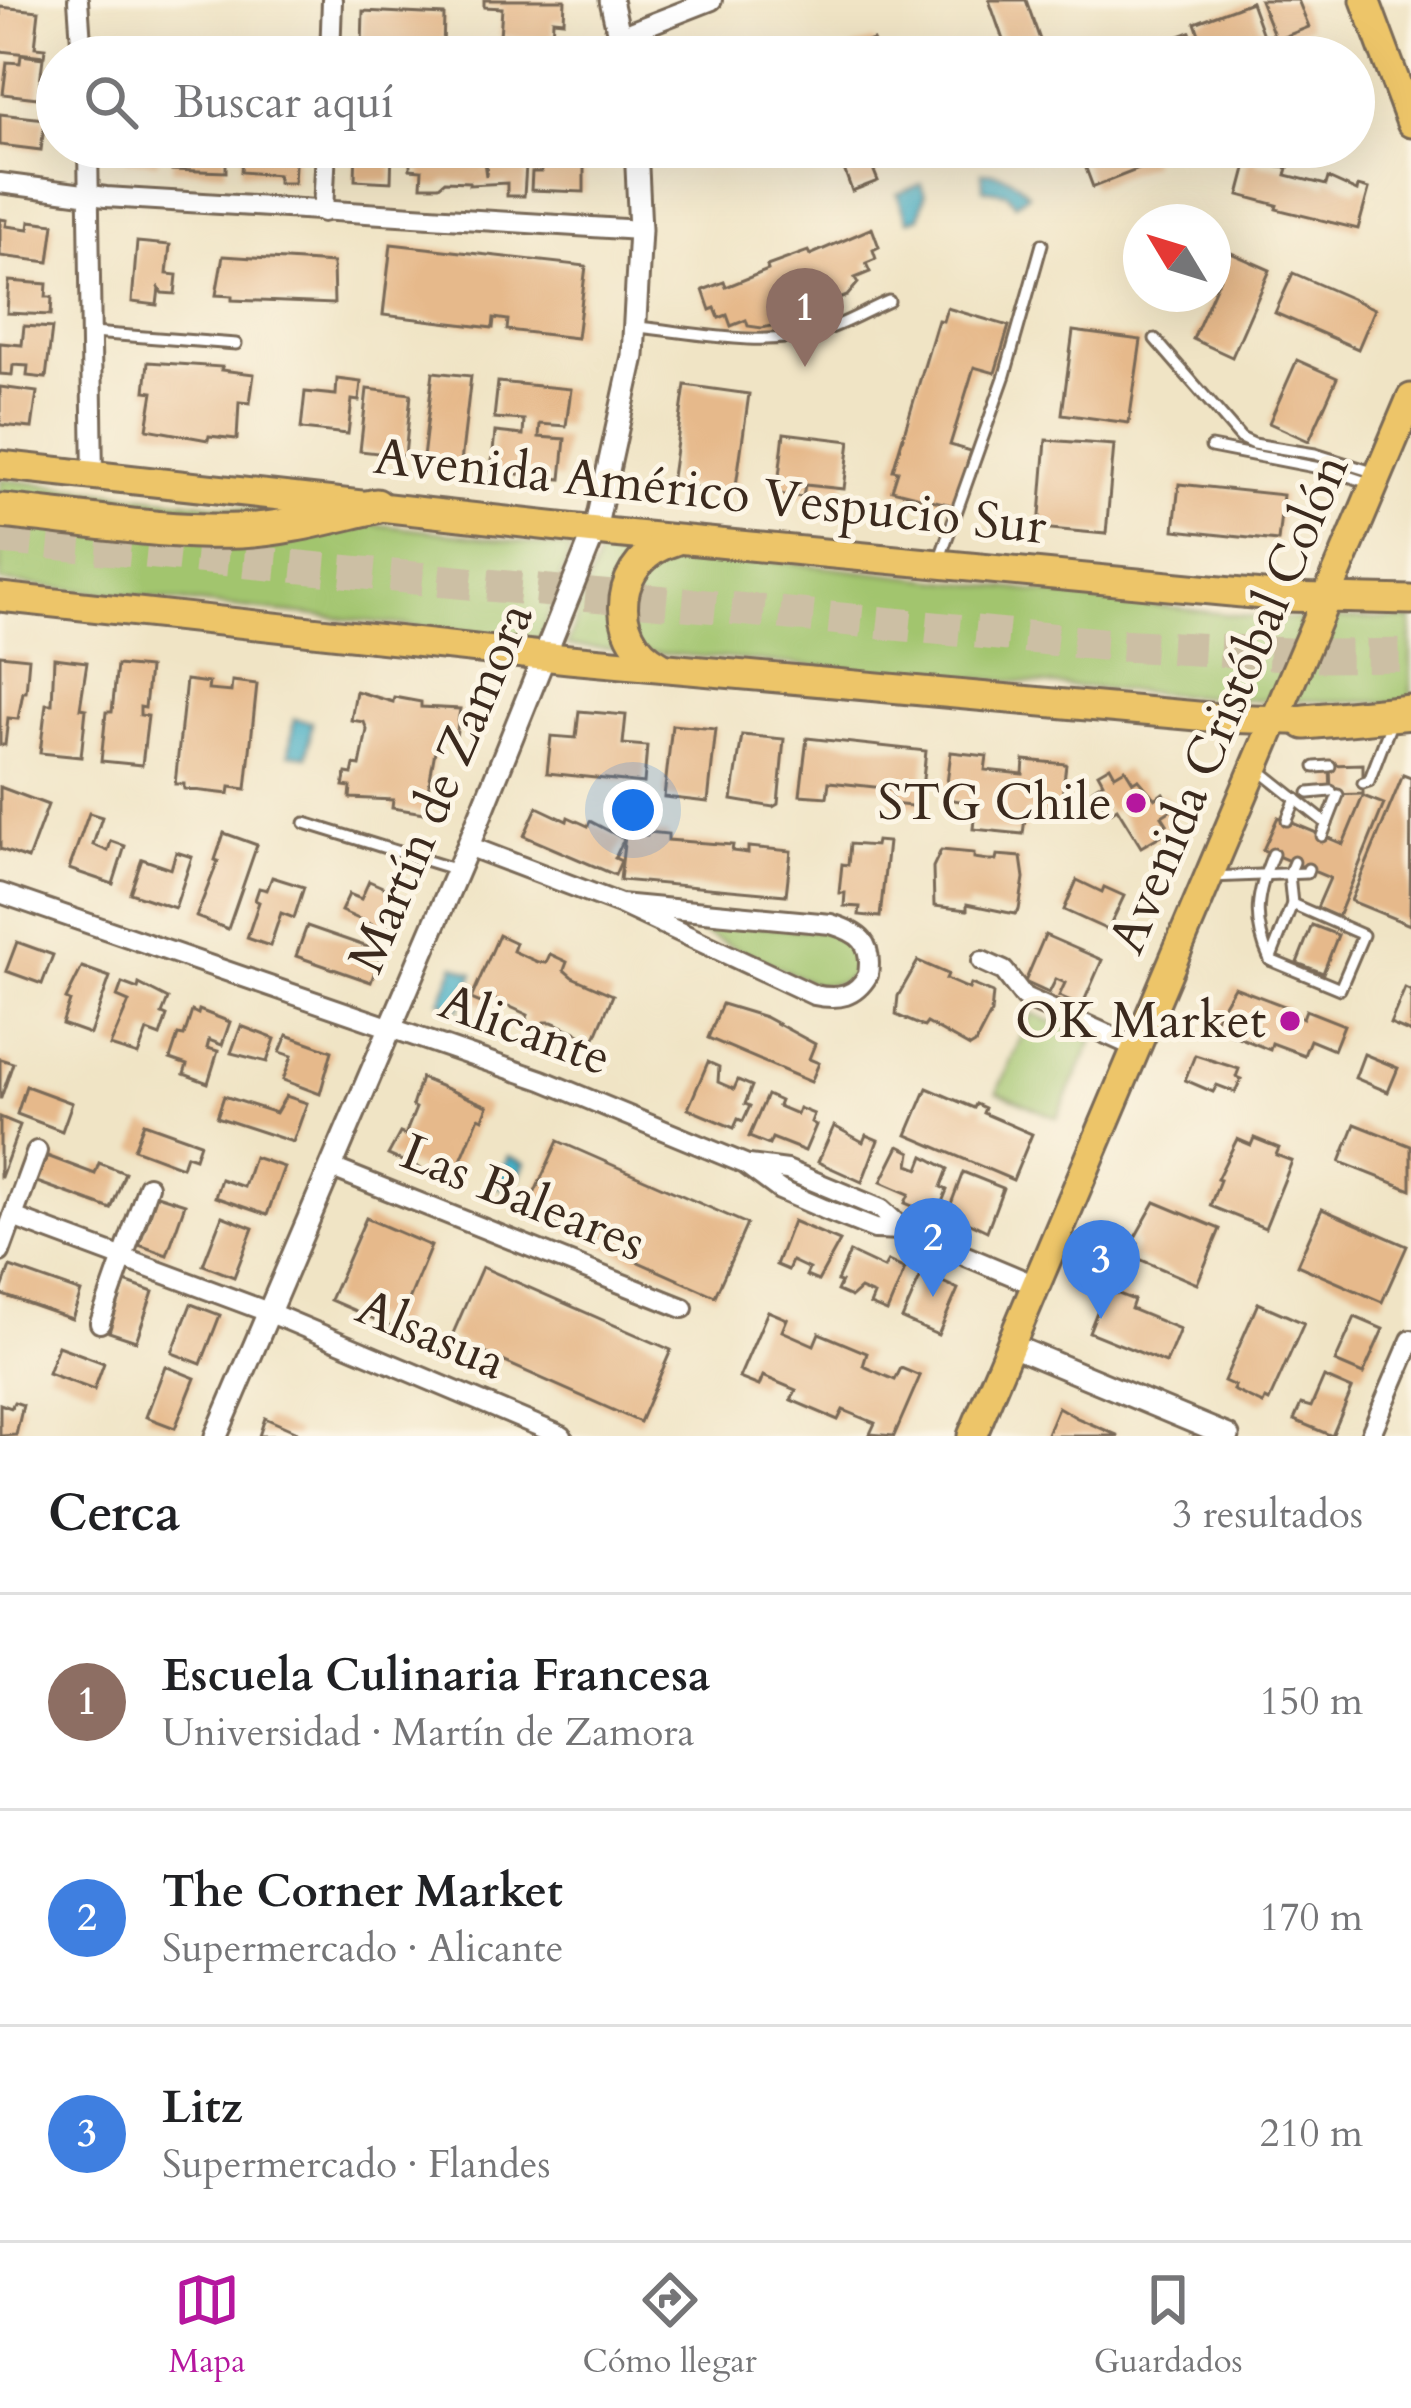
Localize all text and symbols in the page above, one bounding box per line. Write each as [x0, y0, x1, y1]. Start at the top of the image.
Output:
search box [36, 36, 1375, 168]
icon: search [78, 69, 144, 135]
text: Buscar aquí [174, 72, 394, 133]
north arrow [1123, 204, 1231, 312]
pin: 1 [766, 268, 844, 367]
street label: Avenida Américo Vespucio Sur [371, 422, 1050, 562]
street label: Avenida Cristóbal Colón [1092, 443, 1366, 965]
street label: Martín de Zamora [332, 592, 550, 984]
place label: STG Chile [878, 768, 1112, 838]
your location [603, 780, 663, 840]
marker: STG Chile [1123, 790, 1149, 816]
street label: Alicante [430, 967, 620, 1093]
place label: OK Market [1015, 986, 1266, 1056]
marker: OK Market [1277, 1008, 1303, 1034]
street label: Las Baleares [391, 1117, 655, 1279]
pin: 2 [894, 1198, 972, 1297]
pin: 3 [1062, 1220, 1140, 1319]
street label: Alsasua [346, 1272, 516, 1398]
text: Cerca [48, 1479, 180, 1549]
text: 3 resultados [1172, 1488, 1363, 1541]
text: Escuela Culinaria Francesa [162, 1645, 710, 1706]
text: 1 [77, 1675, 97, 1728]
text: 150 m [1260, 1675, 1363, 1728]
text: Universidad · Martín de Zamora [162, 1706, 694, 1759]
text: The Corner Market [162, 1861, 563, 1922]
text: 2 [77, 1891, 97, 1944]
text: 170 m [1260, 1891, 1363, 1944]
text: Supermercado · Alicante [162, 1922, 563, 1975]
text: Litz [162, 2077, 243, 2138]
text: 3 [77, 2107, 97, 2160]
text: 210 m [1260, 2107, 1363, 2160]
text: Supermercado · Flandes [162, 2138, 551, 2191]
tab: Mapa [168, 2267, 246, 2384]
tab: Cómo llegar [583, 2267, 757, 2384]
tab: Guardados [1094, 2267, 1243, 2384]

